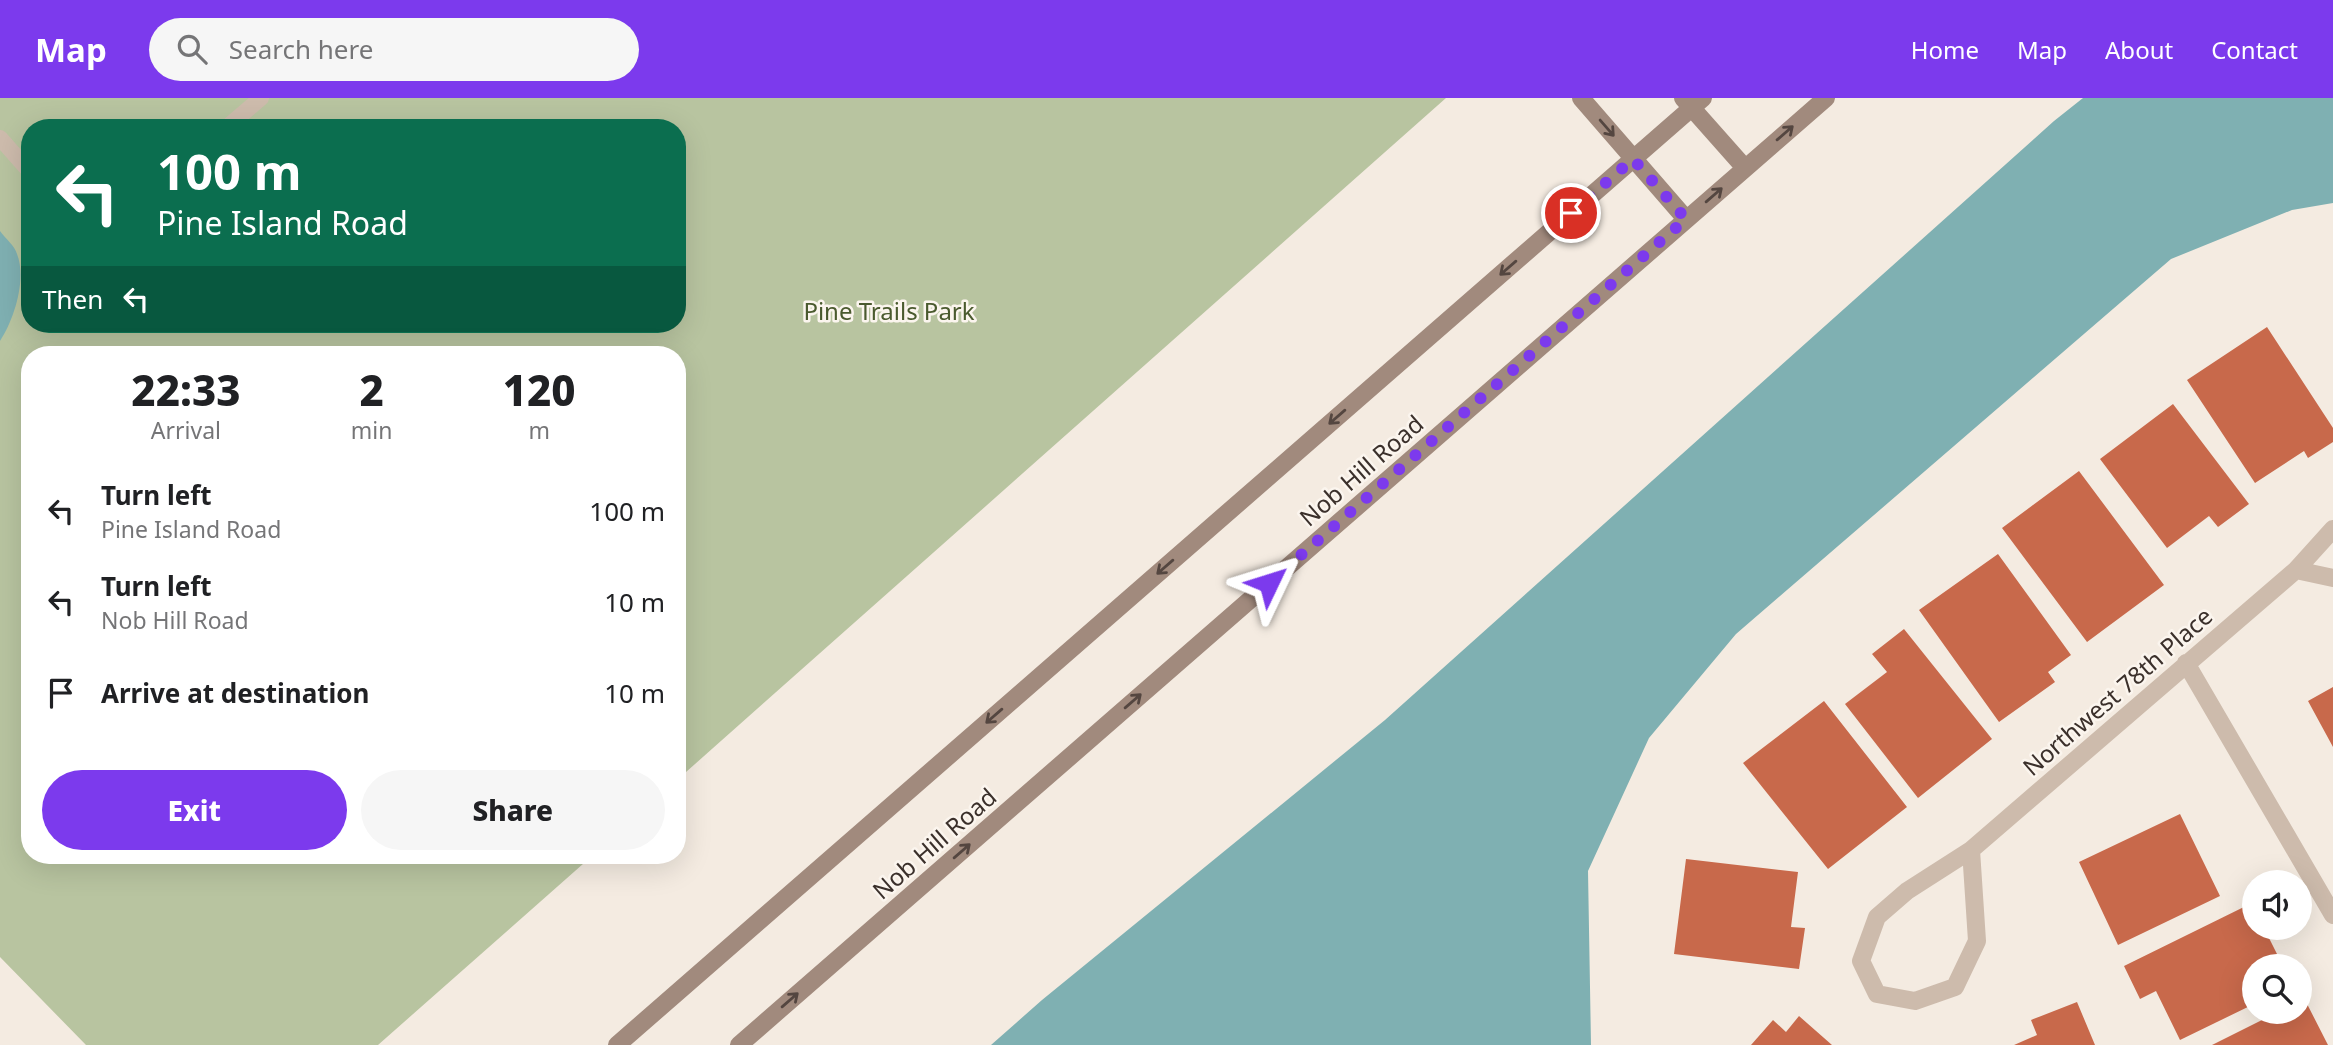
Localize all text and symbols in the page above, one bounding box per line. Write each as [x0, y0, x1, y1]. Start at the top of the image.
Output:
search box [149, 18, 639, 81]
text: Map [35, 27, 107, 72]
icon: search [173, 30, 211, 68]
text: Search here [229, 31, 373, 67]
text: Home [1911, 33, 1979, 66]
text: Map [2017, 33, 2067, 66]
text: About [2105, 33, 2173, 66]
text: Contact [2211, 33, 2298, 66]
one-way arrow [1599, 119, 1615, 137]
one-way arrow [1776, 125, 1794, 141]
text: 100 m [157, 138, 302, 204]
icon: left [42, 147, 133, 238]
pin [1541, 183, 1601, 243]
one-way arrow [1704, 187, 1722, 203]
icon: arrive [1552, 194, 1590, 232]
text: Pine Island Road [157, 201, 408, 244]
one-way arrow [1499, 260, 1517, 276]
icon: left [117, 280, 155, 318]
text: Then [42, 281, 103, 317]
park label: Pine Trails Park [803, 294, 975, 327]
text: 22:33 [131, 361, 240, 418]
text: 2 [359, 361, 384, 418]
text: 120 [503, 361, 576, 418]
street label: Nob Hill Road [1292, 407, 1430, 533]
one-way arrow [1328, 409, 1346, 425]
text: Arrival [151, 414, 221, 446]
text: min [351, 414, 392, 446]
text: m [528, 414, 550, 446]
text: Turn left [101, 477, 212, 513]
icon: left [42, 492, 80, 530]
text: 100 m [589, 493, 665, 529]
text: Pine Island Road [101, 513, 281, 545]
position arrow [1232, 546, 1306, 620]
one-way arrow [1156, 559, 1174, 575]
text: Turn left [101, 568, 212, 604]
icon: left [42, 583, 80, 621]
text: 10 m [604, 584, 665, 620]
street label: Northwest 78th Place [2015, 599, 2219, 783]
text: Nob Hill Road [101, 604, 249, 636]
icon: arrive [42, 674, 80, 712]
text: Arrive at destination [101, 675, 370, 711]
text: 10 m [604, 675, 665, 711]
one-way arrow [1124, 693, 1142, 709]
one-way arrow [985, 708, 1003, 724]
button: Exit [42, 770, 347, 850]
button: Share [361, 770, 665, 850]
street label: Nob Hill Road [865, 780, 1003, 906]
one-way arrow [953, 843, 971, 859]
map controls [2242, 870, 2312, 1024]
button: sound [2242, 870, 2312, 940]
button: search [2242, 954, 2312, 1024]
one-way arrow [781, 992, 799, 1008]

